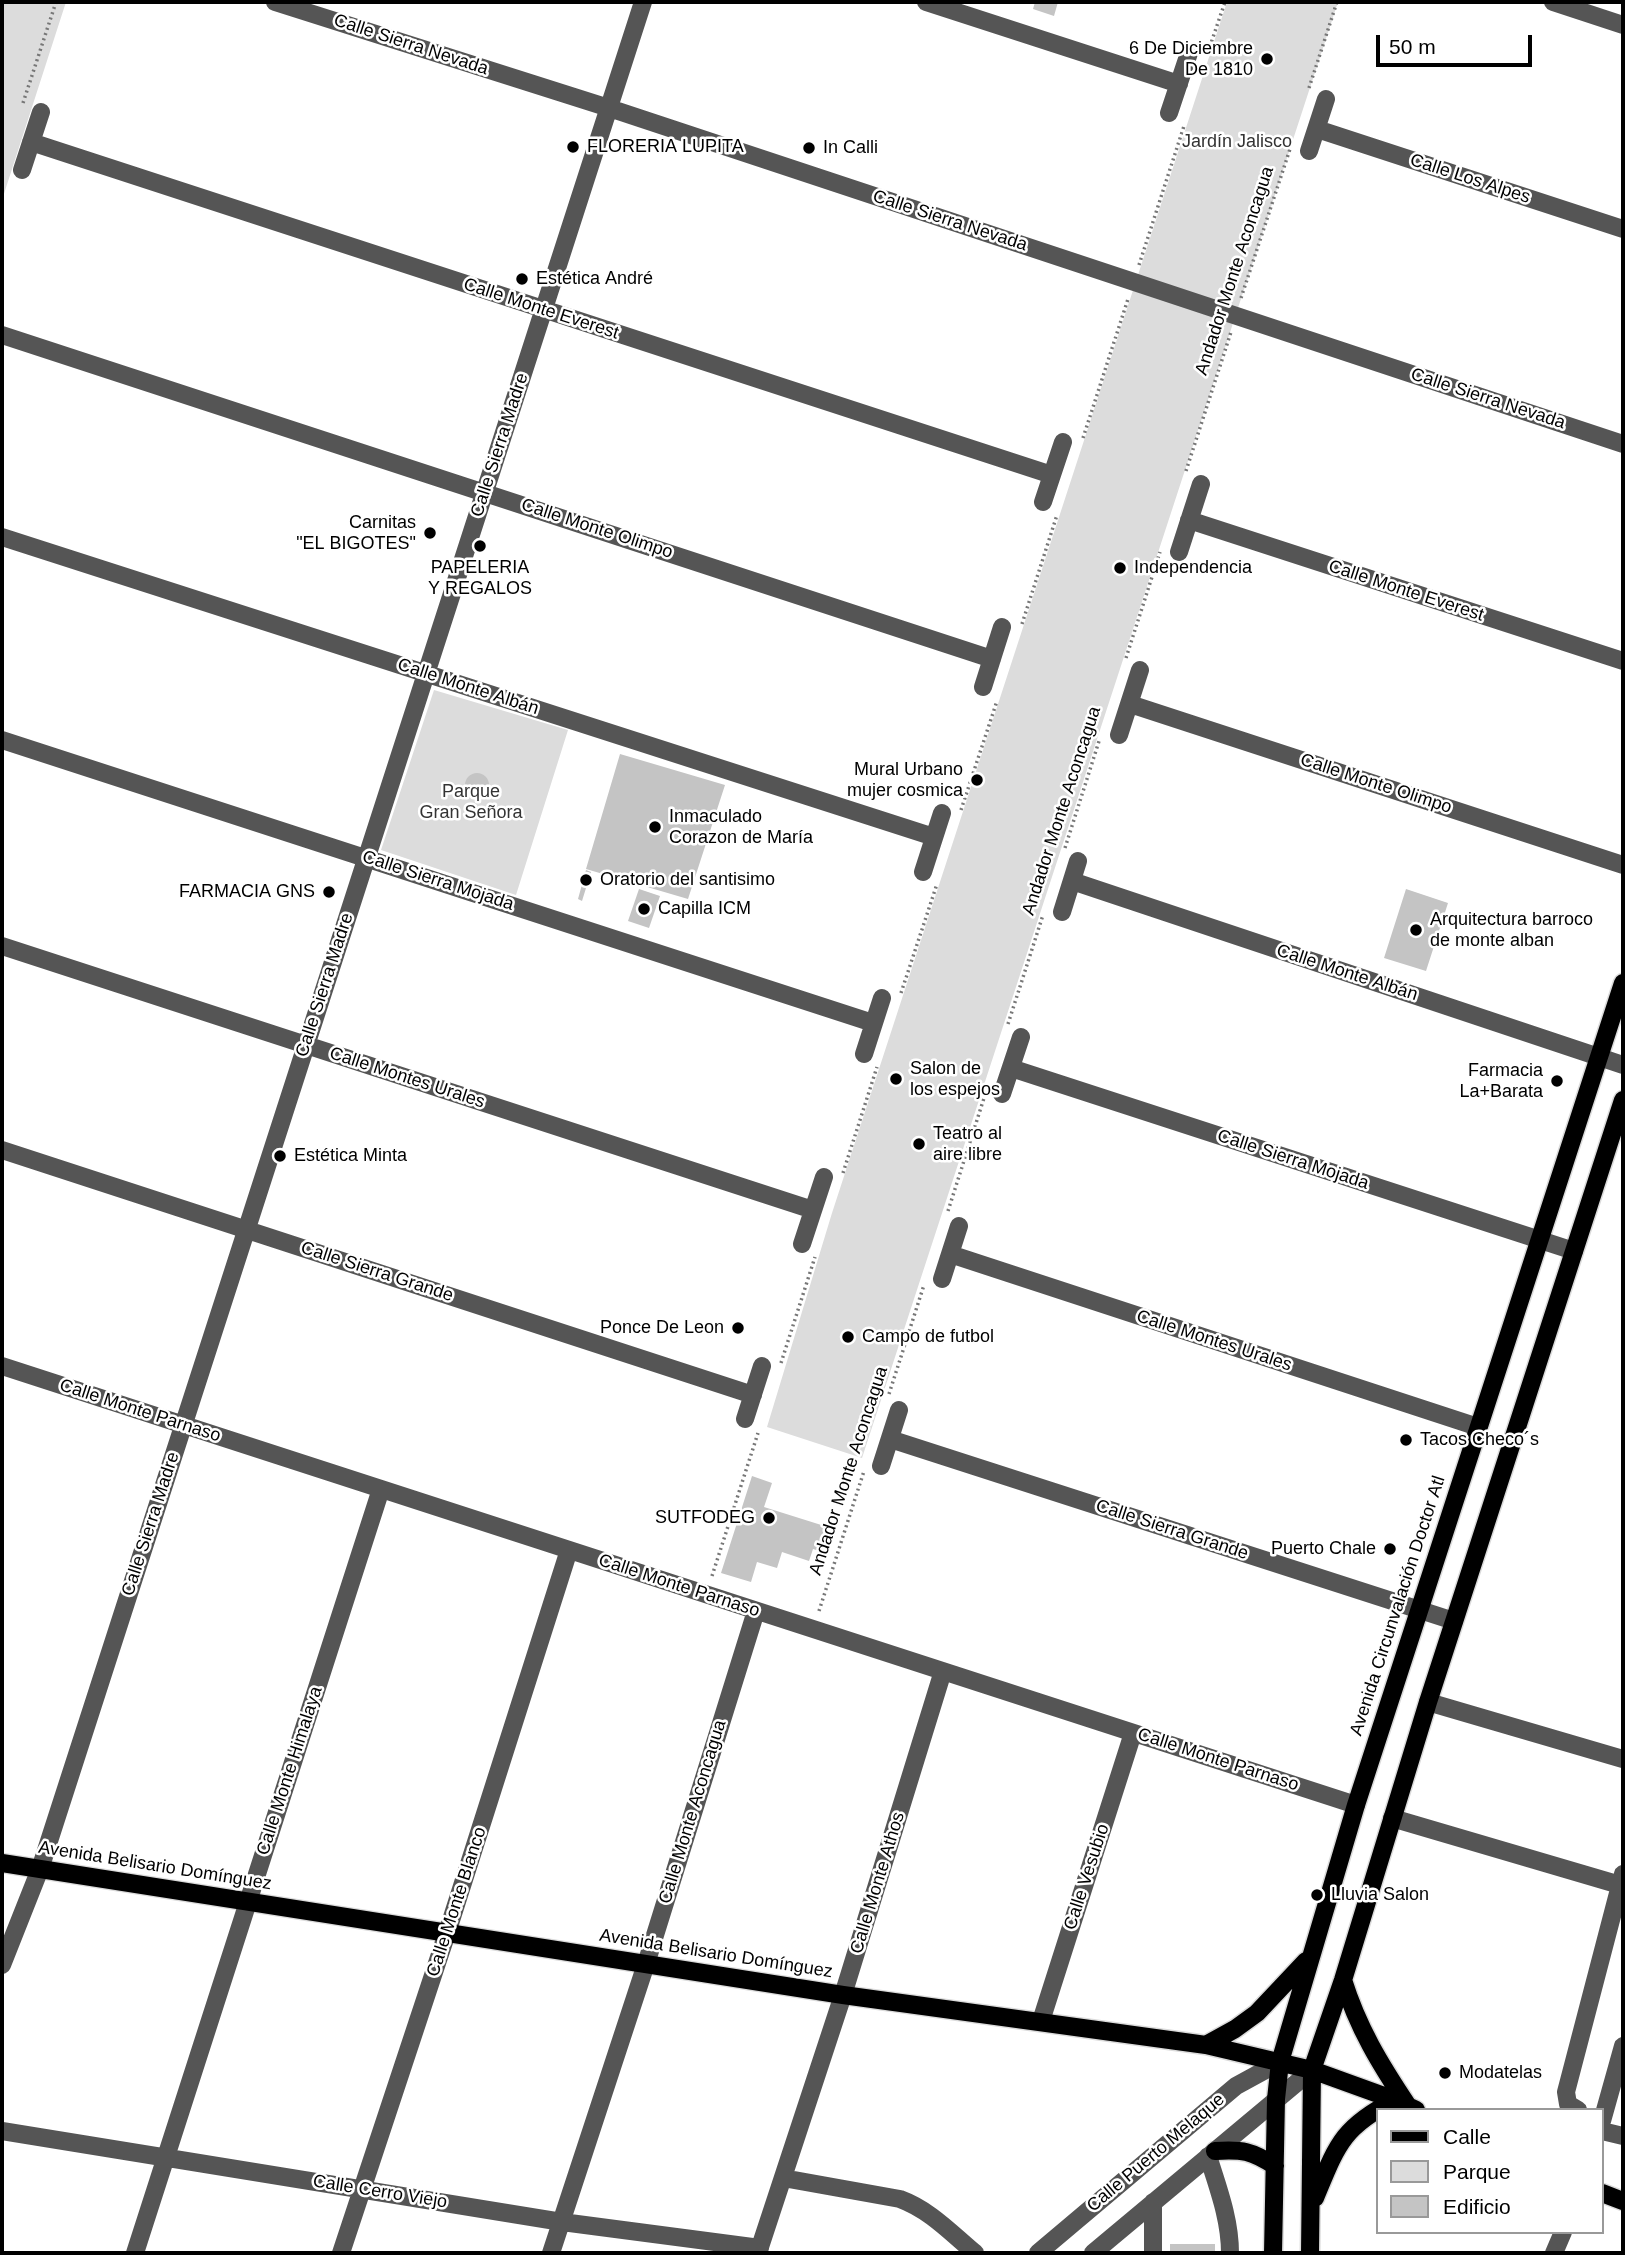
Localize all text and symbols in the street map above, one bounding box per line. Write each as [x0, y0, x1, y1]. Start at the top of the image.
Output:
street label: Calle Sierra Nevada [331, 10, 491, 80]
scale bar [1380, 21, 1536, 65]
text: 50 m [1389, 35, 1436, 58]
place label: 6 De Diciembre De 1810 [1129, 38, 1253, 80]
marker: 6 De Diciembre De 1810 [1259, 51, 1275, 67]
park label: Jardín Jalisco [1182, 131, 1292, 153]
place label: FLORERIA LUPITA [587, 136, 744, 158]
place label: In Calli [823, 137, 878, 159]
marker: FLORERIA LUPITA [565, 139, 581, 155]
marker: In Calli [801, 140, 817, 156]
street label: Calle Los Alpes [1407, 149, 1533, 209]
street label: Andador Monte Aconcagua [1191, 164, 1279, 378]
street label: Calle Sierra Nevada [870, 186, 1030, 256]
place label: Estética André [536, 268, 653, 290]
marker: Estética André [514, 271, 530, 287]
street label: Calle Monte Everest [461, 274, 621, 344]
street label: Calle Sierra Nevada [1408, 364, 1568, 434]
street label: Calle Sierra Madre [467, 370, 533, 520]
street label: Calle Monte Olimpo [518, 494, 676, 564]
place label: Carnitas "EL BIGOTES" [296, 512, 416, 554]
marker: Carnitas "EL BIGOTES" [422, 525, 438, 541]
marker: PAPELERIA Y REGALOS [472, 538, 488, 554]
street label: Calle Monte Everest [1326, 556, 1486, 626]
place label: PAPELERIA Y REGALOS [428, 557, 532, 600]
place label: Independencia [1134, 557, 1252, 579]
marker: Independencia [1112, 560, 1128, 576]
street label: Calle Monte Albán [395, 654, 541, 720]
street label: Andador Monte Aconcagua [1018, 704, 1106, 918]
street label: Calle Monte Olimpo [1297, 749, 1455, 819]
place label: Mural Urbano mujer cosmica [847, 759, 963, 802]
marker: Mural Urbano mujer cosmica [969, 772, 985, 788]
park label: Parque Gran Señora [419, 781, 523, 824]
place label: Inmaculado Corazon de María [669, 806, 813, 848]
marker: Inmaculado Corazon de María [647, 819, 663, 835]
street label: Calle Sierra Mojada [359, 846, 517, 916]
place label: Oratorio del santisimo [600, 869, 775, 891]
marker: Oratorio del santisimo [578, 872, 594, 888]
place label: FARMACIA GNS [179, 881, 315, 903]
marker: FARMACIA GNS [321, 884, 337, 900]
place label: Capilla ICM [658, 898, 751, 920]
marker: Capilla ICM [636, 901, 652, 917]
place label: Arquitectura barroco de monte alban [1430, 909, 1593, 951]
street label: Calle Sierra Madre [292, 910, 358, 1060]
marker: Arquitectura barroco de monte alban [1408, 922, 1424, 938]
street label: Calle Monte Albán [1274, 940, 1420, 1006]
street label: Calle Montes Urales [327, 1043, 487, 1113]
place label: Salon de los espejos [910, 1058, 1000, 1100]
place label: Farmacia La+Barata [1459, 1060, 1543, 1102]
marker: Salon de los espejos [888, 1071, 904, 1087]
marker: Farmacia La+Barata [1549, 1073, 1565, 1089]
place label: Teatro al aire libre [933, 1123, 1002, 1166]
street label: Calle Sierra Mojada [1214, 1125, 1372, 1195]
marker: Teatro al aire libre [911, 1136, 927, 1152]
place label: Estética Minta [294, 1145, 407, 1167]
marker: Estética Minta [272, 1148, 288, 1164]
street label: Calle Sierra Grande [298, 1237, 456, 1307]
street label: Calle Montes Urales [1134, 1306, 1294, 1376]
place label: Ponce De Leon [600, 1317, 724, 1339]
marker: Ponce De Leon [730, 1320, 746, 1336]
place label: Campo de futbol [862, 1326, 994, 1348]
marker: Campo de futbol [840, 1329, 856, 1345]
street label: Andador Monte Aconcagua [805, 1364, 893, 1578]
street label: Calle Monte Parnaso [57, 1375, 223, 1447]
place label: Tacos Checo´s [1420, 1429, 1539, 1451]
marker: Tacos Checo´s [1398, 1432, 1414, 1448]
street label: Calle Sierra Madre [118, 1449, 184, 1599]
street label: Avenida Circunvalación Doctor Atl [1346, 1473, 1450, 1739]
street label: Calle Sierra Grande [1093, 1495, 1251, 1565]
place label: SUTFODEG [655, 1507, 755, 1529]
marker: SUTFODEG [761, 1510, 777, 1526]
place label: Puerto Chale [1271, 1538, 1376, 1560]
marker: Puerto Chale [1382, 1541, 1398, 1557]
street label: Calle Monte Parnaso [596, 1550, 762, 1622]
street label: Calle Monte Himalaya [253, 1684, 327, 1858]
street label: Calle Monte Aconcagua [655, 1717, 731, 1907]
street label: Calle Monte Parnaso [1135, 1724, 1301, 1796]
street label: Calle Monte Athos [846, 1810, 910, 1956]
street label: Calle Vesubio [1060, 1821, 1114, 1933]
street label: Calle Monte Blanco [423, 1824, 491, 1980]
street label: Avenida Belisario Domínguez [37, 1837, 273, 1895]
place label: Lluvia Salon [1331, 1884, 1429, 1906]
marker: Lluvia Salon [1309, 1887, 1325, 1903]
street label: Avenida Belisario Domínguez [598, 1925, 834, 1983]
place label: Modatelas [1459, 2062, 1542, 2084]
marker: Modatelas [1437, 2065, 1453, 2081]
street label: Calle Puerto Melaque [1083, 2089, 1229, 2217]
legend [1376, 2108, 1604, 2234]
text: Calle [1443, 2125, 1491, 2148]
text: Parque [1443, 2160, 1511, 2183]
street label: Calle Cerro Viejo [311, 2171, 449, 2213]
text: Edificio [1443, 2195, 1511, 2218]

